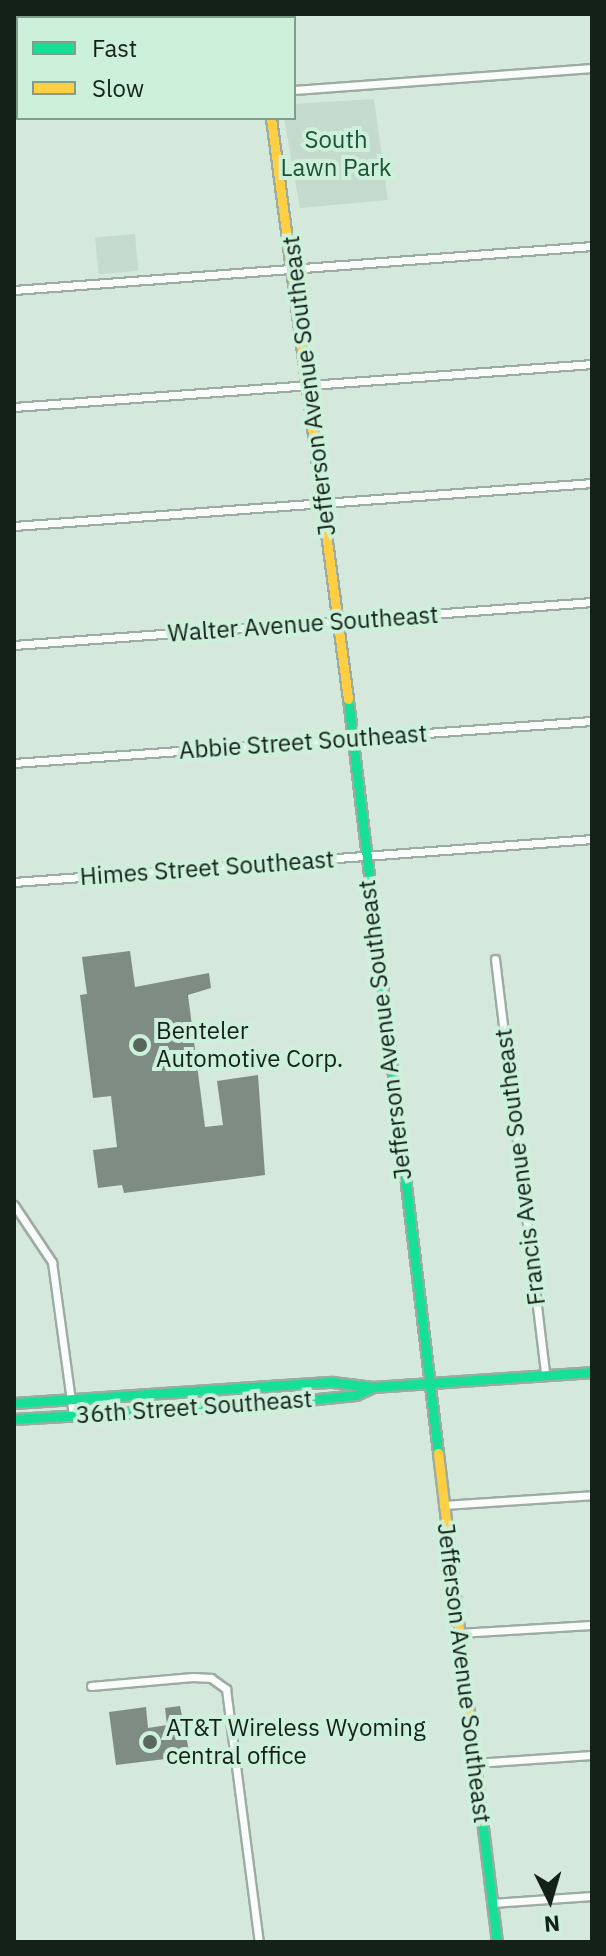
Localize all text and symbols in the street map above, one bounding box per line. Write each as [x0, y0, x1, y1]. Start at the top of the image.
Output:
legend [16, 16, 296, 120]
text: Fast [92, 32, 137, 64]
text: Slow [92, 72, 144, 104]
park label: South Lawn Park [280, 126, 392, 182]
street label: Jefferson Avenue Southeast [276, 234, 342, 538]
street label: Walter Avenue Southeast [167, 600, 439, 648]
street label: Abbie Street Southeast [178, 719, 428, 765]
street label: Himes Street Southeast [79, 845, 335, 891]
street label: Jefferson Avenue Southeast [352, 878, 418, 1182]
place label: Benteler Automotive Corp. [156, 1017, 343, 1073]
street label: Francis Avenue Southeast [489, 1027, 551, 1307]
marker: Benteler Automotive Corp. [131, 1036, 149, 1054]
street label: 36th Street Southeast [75, 1384, 313, 1430]
street label: Jefferson Avenue Southeast [431, 1521, 497, 1825]
place label: AT&T Wireless Wyoming central office [166, 1714, 426, 1770]
marker: AT&T Wireless Wyoming central office [141, 1733, 159, 1751]
north arrow [510, 1860, 590, 1940]
text: N [543, 1909, 561, 1940]

